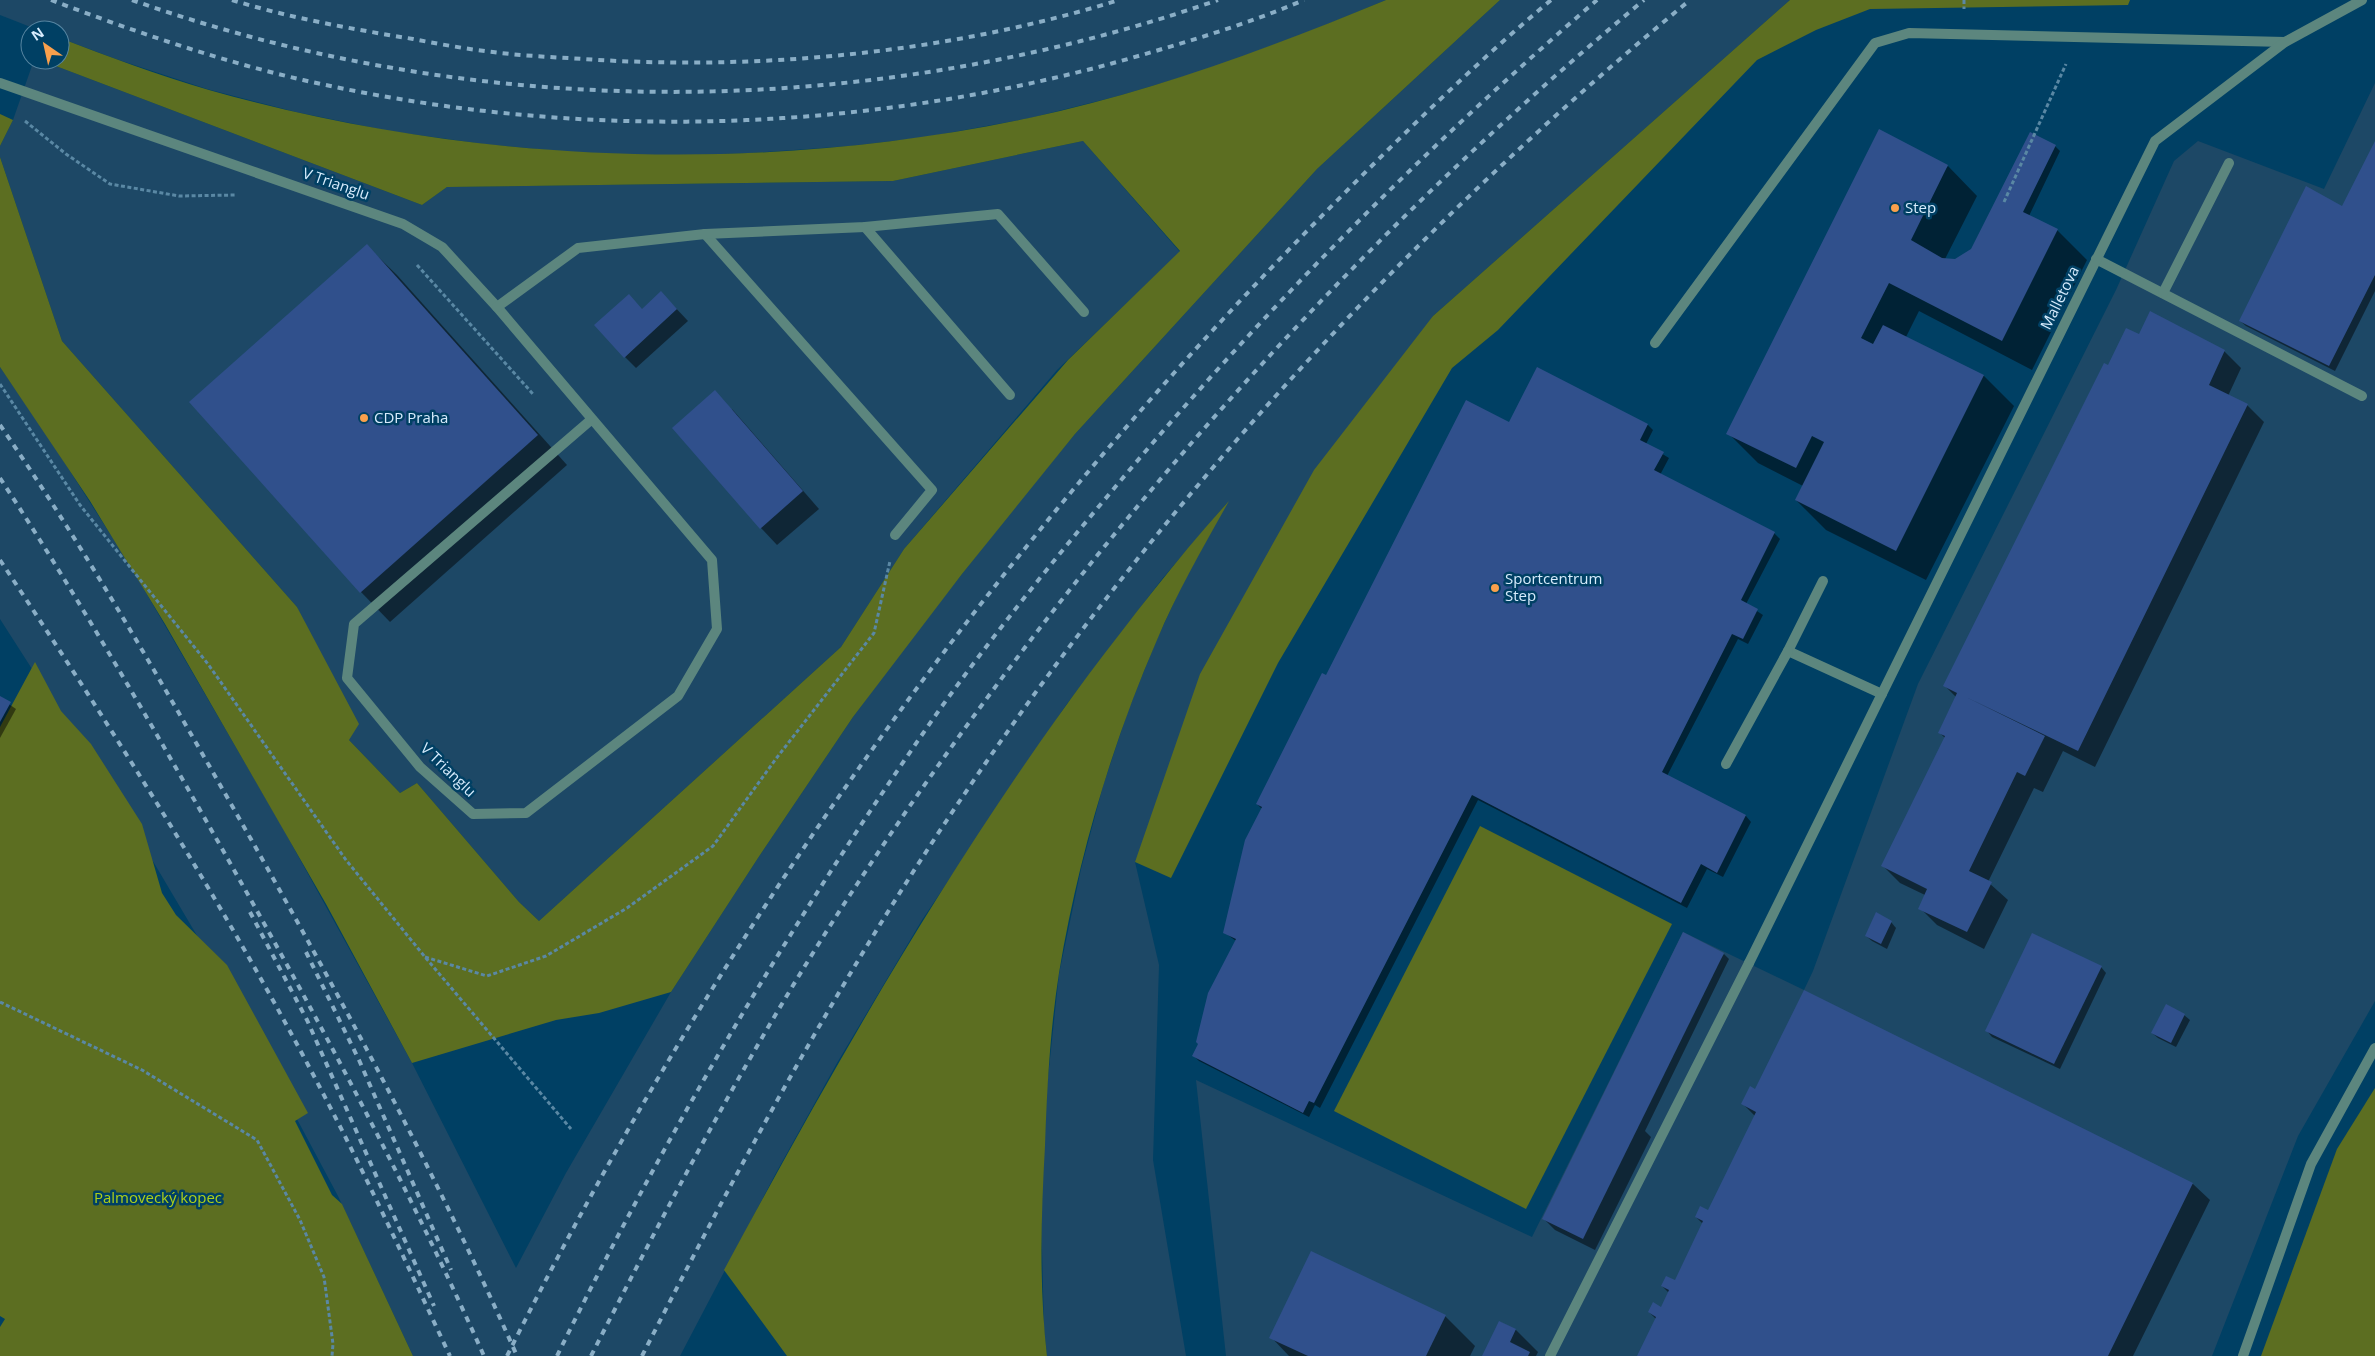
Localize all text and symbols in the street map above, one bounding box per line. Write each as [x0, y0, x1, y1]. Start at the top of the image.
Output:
north arrow [20, 20, 70, 70]
text: N [27, 23, 47, 45]
street label: V Trianglu [300, 162, 373, 204]
place label: Step [1905, 197, 1936, 217]
marker: Step [1889, 202, 1901, 214]
street label: Malletova [2035, 263, 2083, 333]
place label: CDP Praha [374, 407, 448, 427]
marker: CDP Praha [358, 412, 370, 424]
place label: Sportcentrum Step [1505, 568, 1602, 605]
marker: Sportcentrum Step [1489, 582, 1501, 594]
street label: V Trianglu [417, 738, 481, 801]
park label: Palmovecký kopec [94, 1187, 222, 1207]

